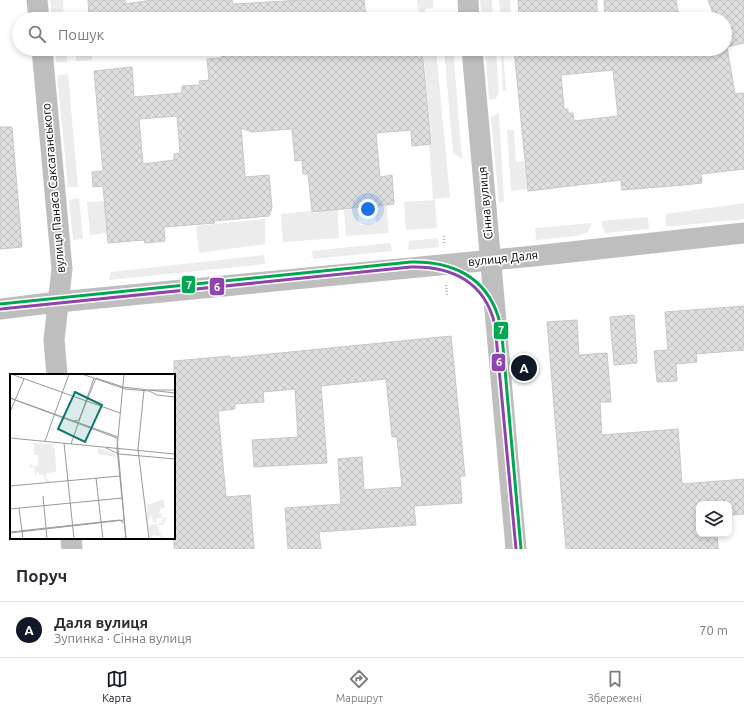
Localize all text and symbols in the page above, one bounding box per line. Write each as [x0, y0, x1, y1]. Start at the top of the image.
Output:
search box [12, 12, 732, 56]
icon: search [26, 23, 48, 45]
text: Пошук [58, 26, 104, 43]
street label: вулиця Панаса Саксаганського [39, 102, 67, 274]
street label: Сінна вулиця [475, 166, 495, 240]
your location [358, 199, 378, 219]
street label: вулиця Даля [467, 248, 539, 268]
line badge: 7 [181, 275, 196, 294]
line badge: 6 [209, 277, 225, 296]
text: 7 [186, 279, 192, 291]
text: 6 [214, 281, 220, 293]
line badge: 7 [493, 321, 509, 340]
text: 7 [498, 324, 504, 336]
line badge: 6 [491, 353, 506, 372]
pin: A [511, 353, 537, 383]
text: 6 [496, 356, 502, 368]
inset map [10, 374, 175, 539]
map controls [696, 501, 732, 537]
button: layers [696, 501, 732, 537]
text: Поруч [16, 566, 67, 585]
text: Даля вулиця [54, 614, 148, 631]
text: A [24, 623, 34, 637]
text: 70 m [699, 623, 728, 637]
text: Зупинка · Сінна вулиця [54, 631, 192, 645]
tab: Карта [102, 668, 131, 704]
tab: Маршрут [336, 668, 383, 704]
tab: Збережені [587, 668, 642, 704]

